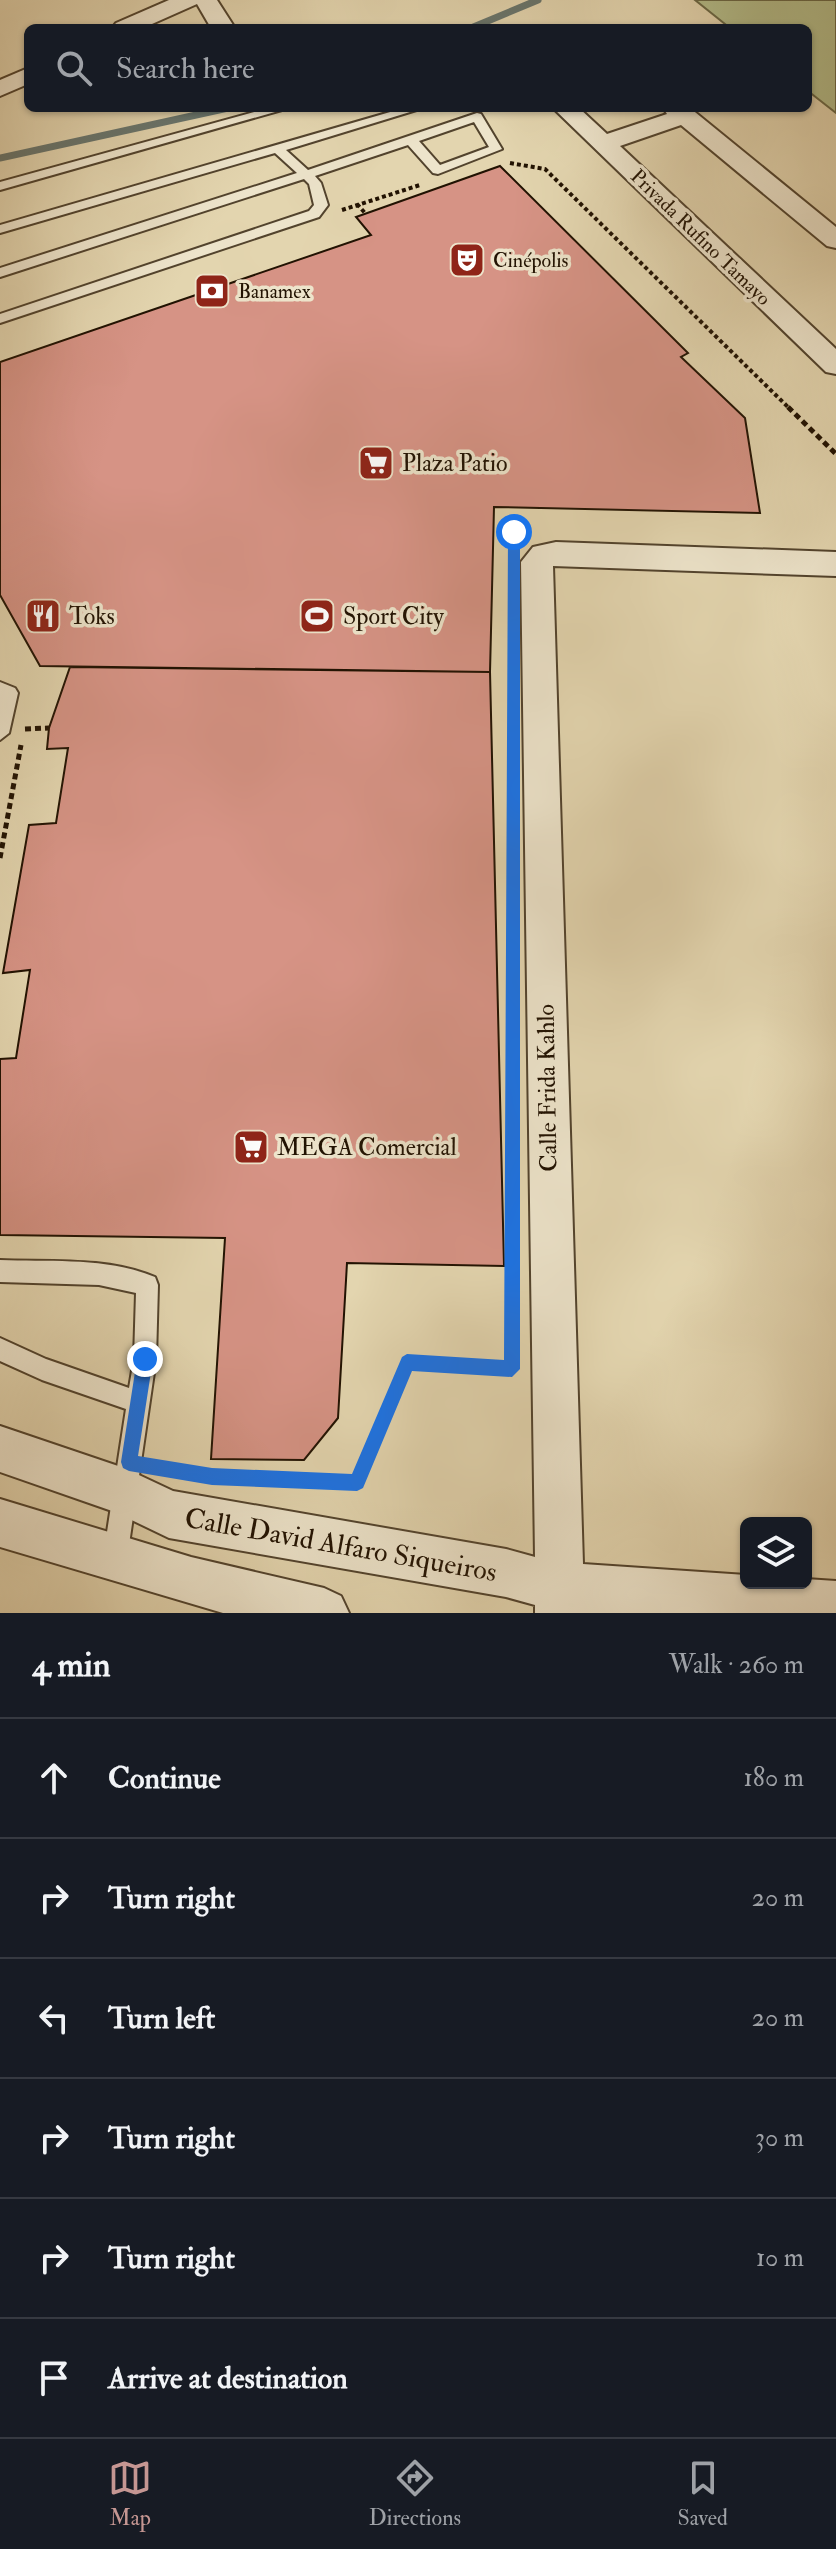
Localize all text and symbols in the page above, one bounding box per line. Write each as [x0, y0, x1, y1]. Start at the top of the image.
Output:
search box [24, 24, 812, 112]
icon: search [52, 46, 96, 90]
text: Search here [116, 50, 255, 87]
street label: Privada Rufino Tamayo [625, 164, 776, 311]
theatre icon: Cinépolis [448, 241, 486, 279]
place label: Cinépolis [493, 248, 569, 274]
bank icon: Banamex [193, 272, 231, 310]
place label: Banamex [238, 279, 311, 304]
supermarket icon: Plaza Patio [357, 444, 395, 482]
place label: Plaza Patio [402, 448, 508, 479]
route start [496, 514, 532, 550]
restaurant icon: Toks [24, 597, 62, 635]
sports icon: Sport City [298, 597, 336, 635]
place label: Toks [69, 601, 115, 632]
place label: Sport City [343, 601, 444, 632]
street label: Calle Frida Kahlo [531, 1004, 564, 1172]
supermarket icon: MEGA Comercial [232, 1128, 270, 1166]
place label: MEGA Comercial [277, 1132, 457, 1163]
route end [127, 1341, 163, 1377]
street label: Calle David Alfaro Siqueiros [182, 1501, 500, 1590]
map controls [740, 1517, 812, 1589]
button: layers [740, 1517, 812, 1589]
text: 4 min [32, 1644, 110, 1687]
text: Walk · 260 m [669, 1649, 804, 1681]
icon: ahead [32, 1756, 76, 1800]
text: Continue [108, 1760, 221, 1797]
text: 180 m [744, 1762, 804, 1794]
icon: right [32, 1876, 76, 1920]
text: Turn right [108, 1880, 235, 1917]
text: 20 m [752, 1882, 804, 1914]
icon: left [32, 1996, 76, 2040]
text: Turn left [108, 2000, 215, 2037]
text: 20 m [752, 2002, 804, 2034]
icon: right [32, 2116, 76, 2160]
text: Turn right [108, 2120, 235, 2157]
text: 30 m [755, 2122, 804, 2154]
icon: right [32, 2236, 76, 2280]
text: Turn right [108, 2240, 235, 2277]
text: 10 m [756, 2242, 804, 2274]
icon: arrive [32, 2356, 76, 2400]
text: Arrive at destination [108, 2360, 348, 2397]
tab: Map [108, 2456, 152, 2532]
tab: Directions [369, 2456, 461, 2532]
tab: Saved [678, 2456, 728, 2532]

